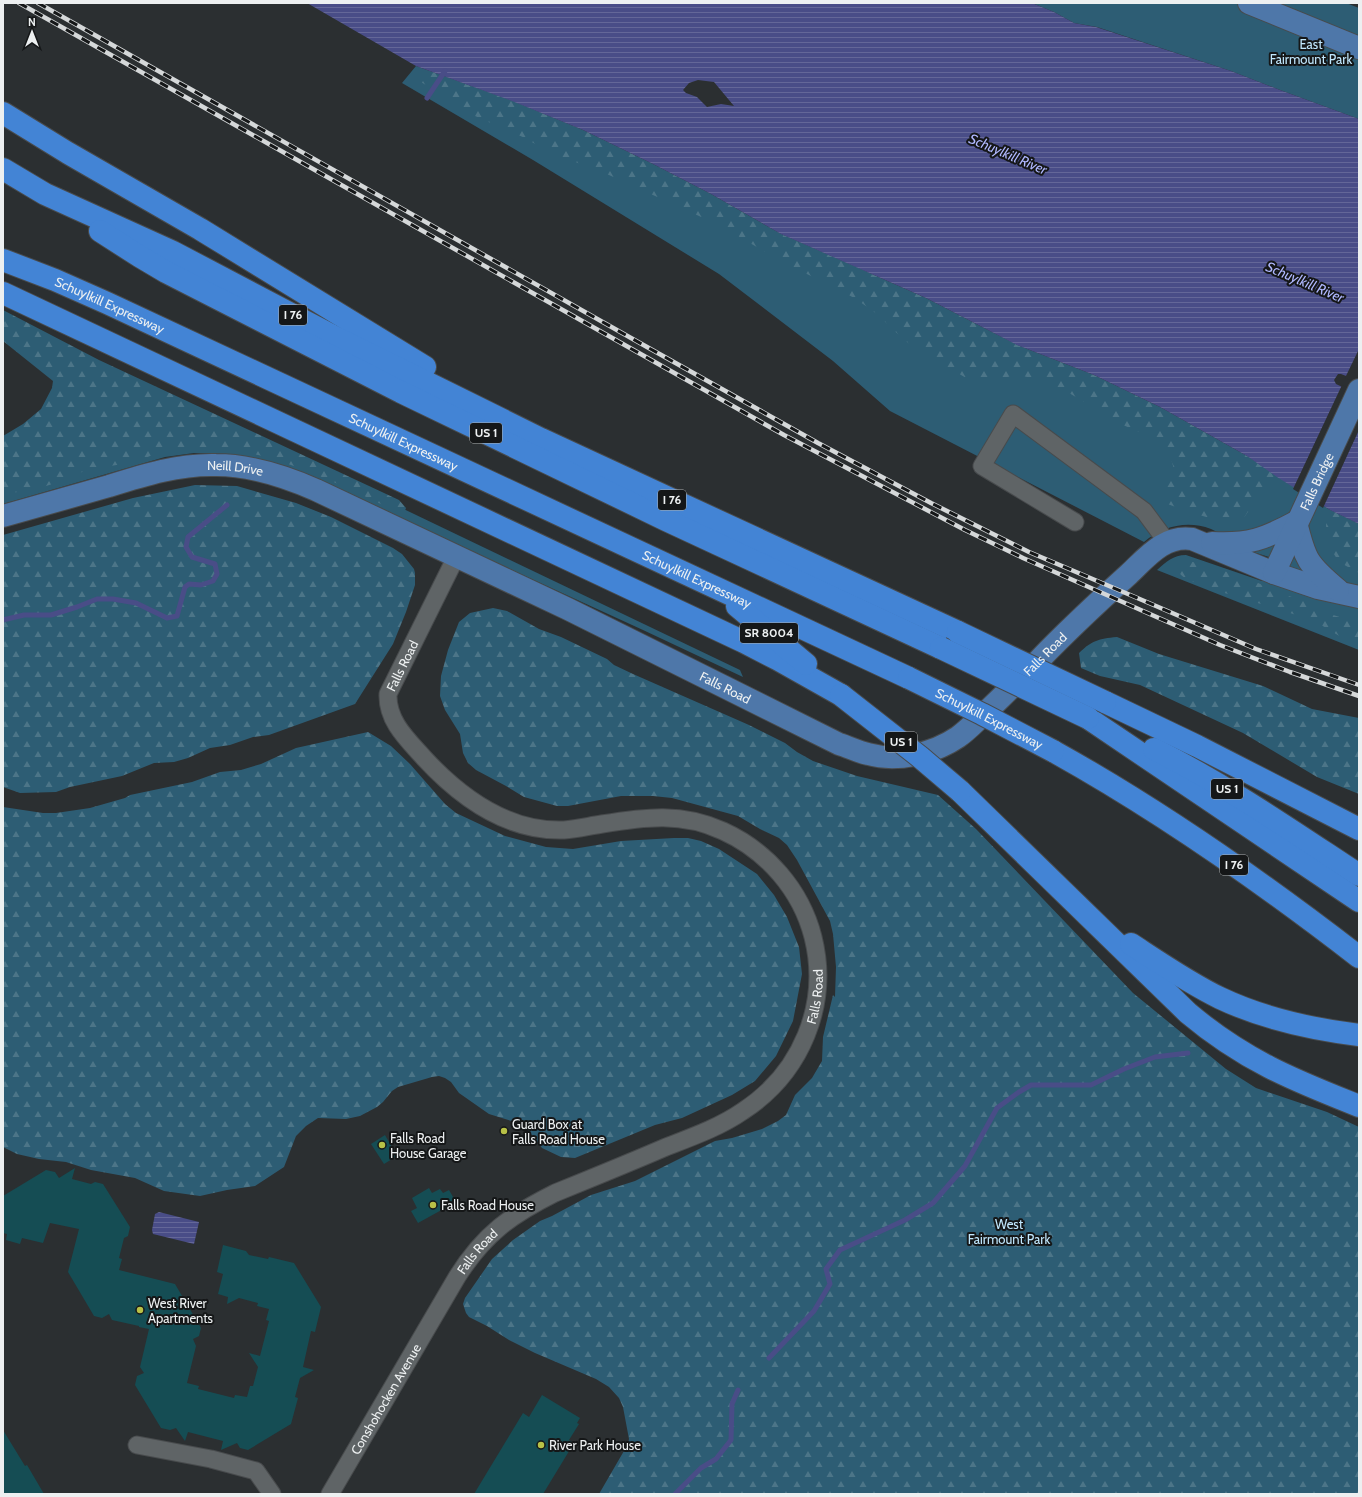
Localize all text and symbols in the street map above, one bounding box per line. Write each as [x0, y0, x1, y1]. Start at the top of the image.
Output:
north arrow [12, 12, 52, 52]
text: N [28, 15, 36, 29]
park label: East Fairmount Park [1270, 36, 1352, 67]
water label: Schuylkill River [966, 129, 1050, 179]
water label: Schuylkill River [1263, 257, 1347, 307]
street label: Schuylkill Expressway [53, 273, 168, 337]
road number: I 76 [279, 305, 307, 325]
street label: Schuylkill Expressway [346, 409, 461, 474]
road number: US 1 [470, 423, 502, 443]
street label: Falls Bridge [1296, 450, 1337, 513]
street label: Neill Drive [207, 457, 265, 479]
road number: I 76 [658, 490, 686, 510]
street label: Schuylkill Expressway [640, 547, 755, 611]
road number: SR 8004 [740, 623, 798, 643]
street label: Falls Road [1020, 629, 1070, 679]
street label: Falls Road [383, 638, 421, 694]
street label: Falls Road [697, 668, 754, 707]
street label: Schuylkill Expressway [933, 684, 1046, 753]
road number: US 1 [885, 732, 917, 752]
road number: US 1 [1211, 779, 1243, 799]
road number: I 76 [1220, 855, 1248, 875]
street label: Falls Road [803, 969, 826, 1026]
place label: Guard Box at Falls Road House [512, 1116, 605, 1147]
marker: Guard Box at Falls Road House [499, 1126, 509, 1136]
place label: Falls Road House Garage [390, 1130, 467, 1161]
marker: Falls Road House Garage [377, 1140, 387, 1150]
place label: Falls Road House [441, 1197, 534, 1213]
marker: Falls Road House [428, 1200, 438, 1210]
park label: West Fairmount Park [968, 1216, 1050, 1247]
street label: Falls Road [453, 1225, 501, 1277]
place label: West River Apartments [148, 1295, 214, 1326]
marker: West River Apartments [135, 1305, 145, 1315]
street label: Conshohocken Avenue [347, 1341, 424, 1457]
place label: River Park House [549, 1437, 641, 1453]
marker: River Park House [536, 1440, 546, 1450]

